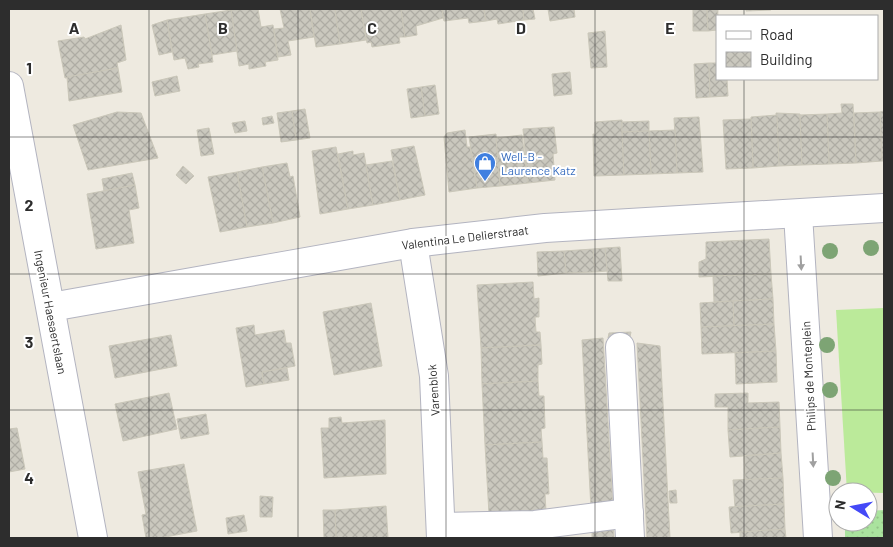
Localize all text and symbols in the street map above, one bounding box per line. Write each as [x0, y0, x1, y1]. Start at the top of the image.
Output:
legend [716, 15, 878, 80]
text: A [69, 18, 80, 37]
text: B [218, 18, 228, 37]
text: C [367, 18, 377, 37]
text: D [516, 18, 526, 37]
text: E [665, 18, 675, 37]
text: Road [760, 25, 793, 43]
text: Building [760, 50, 813, 68]
text: 1 [26, 58, 32, 77]
place label: Well-B - Laurence Katz [501, 149, 576, 177]
shop icon: Well-B - Laurence Katz [473, 151, 497, 182]
text: 2 [25, 195, 34, 214]
street label: Valentina Le Delierstraat [401, 222, 529, 252]
street label: Ingenieur Haesaertslaan [32, 249, 70, 375]
one-way arrow [798, 255, 806, 271]
street label: Philips de Monteplein [798, 321, 818, 431]
text: 3 [25, 332, 33, 351]
street label: Varenblok [424, 364, 442, 416]
one-way arrow [810, 452, 818, 468]
text: 4 [24, 468, 34, 487]
north arrow [828, 482, 878, 532]
text: N [831, 499, 849, 511]

